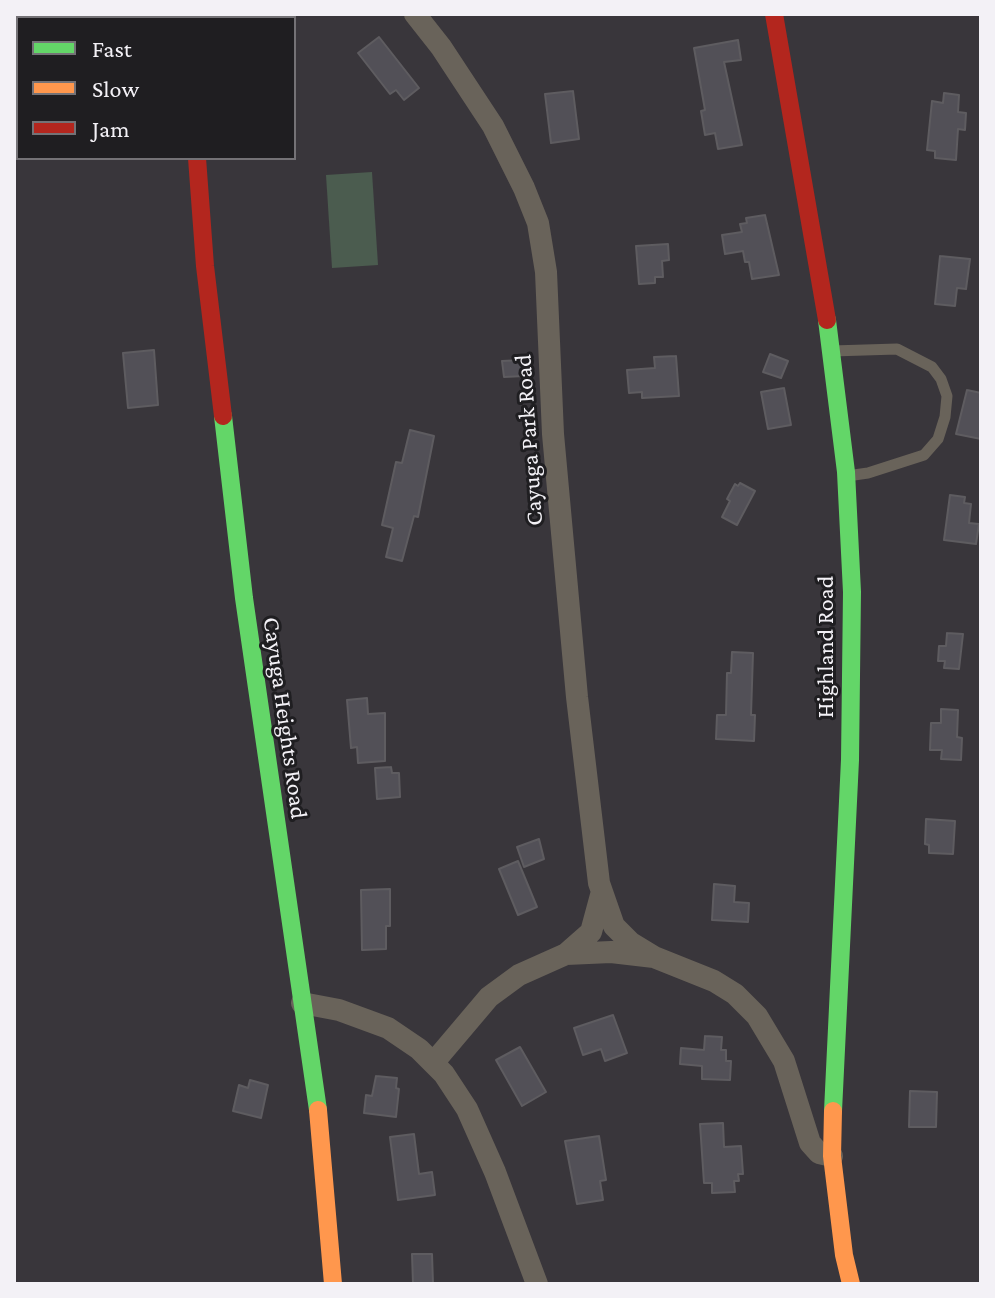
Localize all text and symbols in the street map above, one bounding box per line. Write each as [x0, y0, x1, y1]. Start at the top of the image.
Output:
legend [16, 16, 296, 160]
text: Fast [92, 35, 132, 62]
text: Slow [92, 75, 139, 102]
text: Jam [92, 115, 130, 142]
street label: Cayuga Park Road [509, 353, 549, 527]
street label: Highland Road [812, 576, 840, 718]
street label: Cayuga Heights Road [257, 615, 313, 821]

